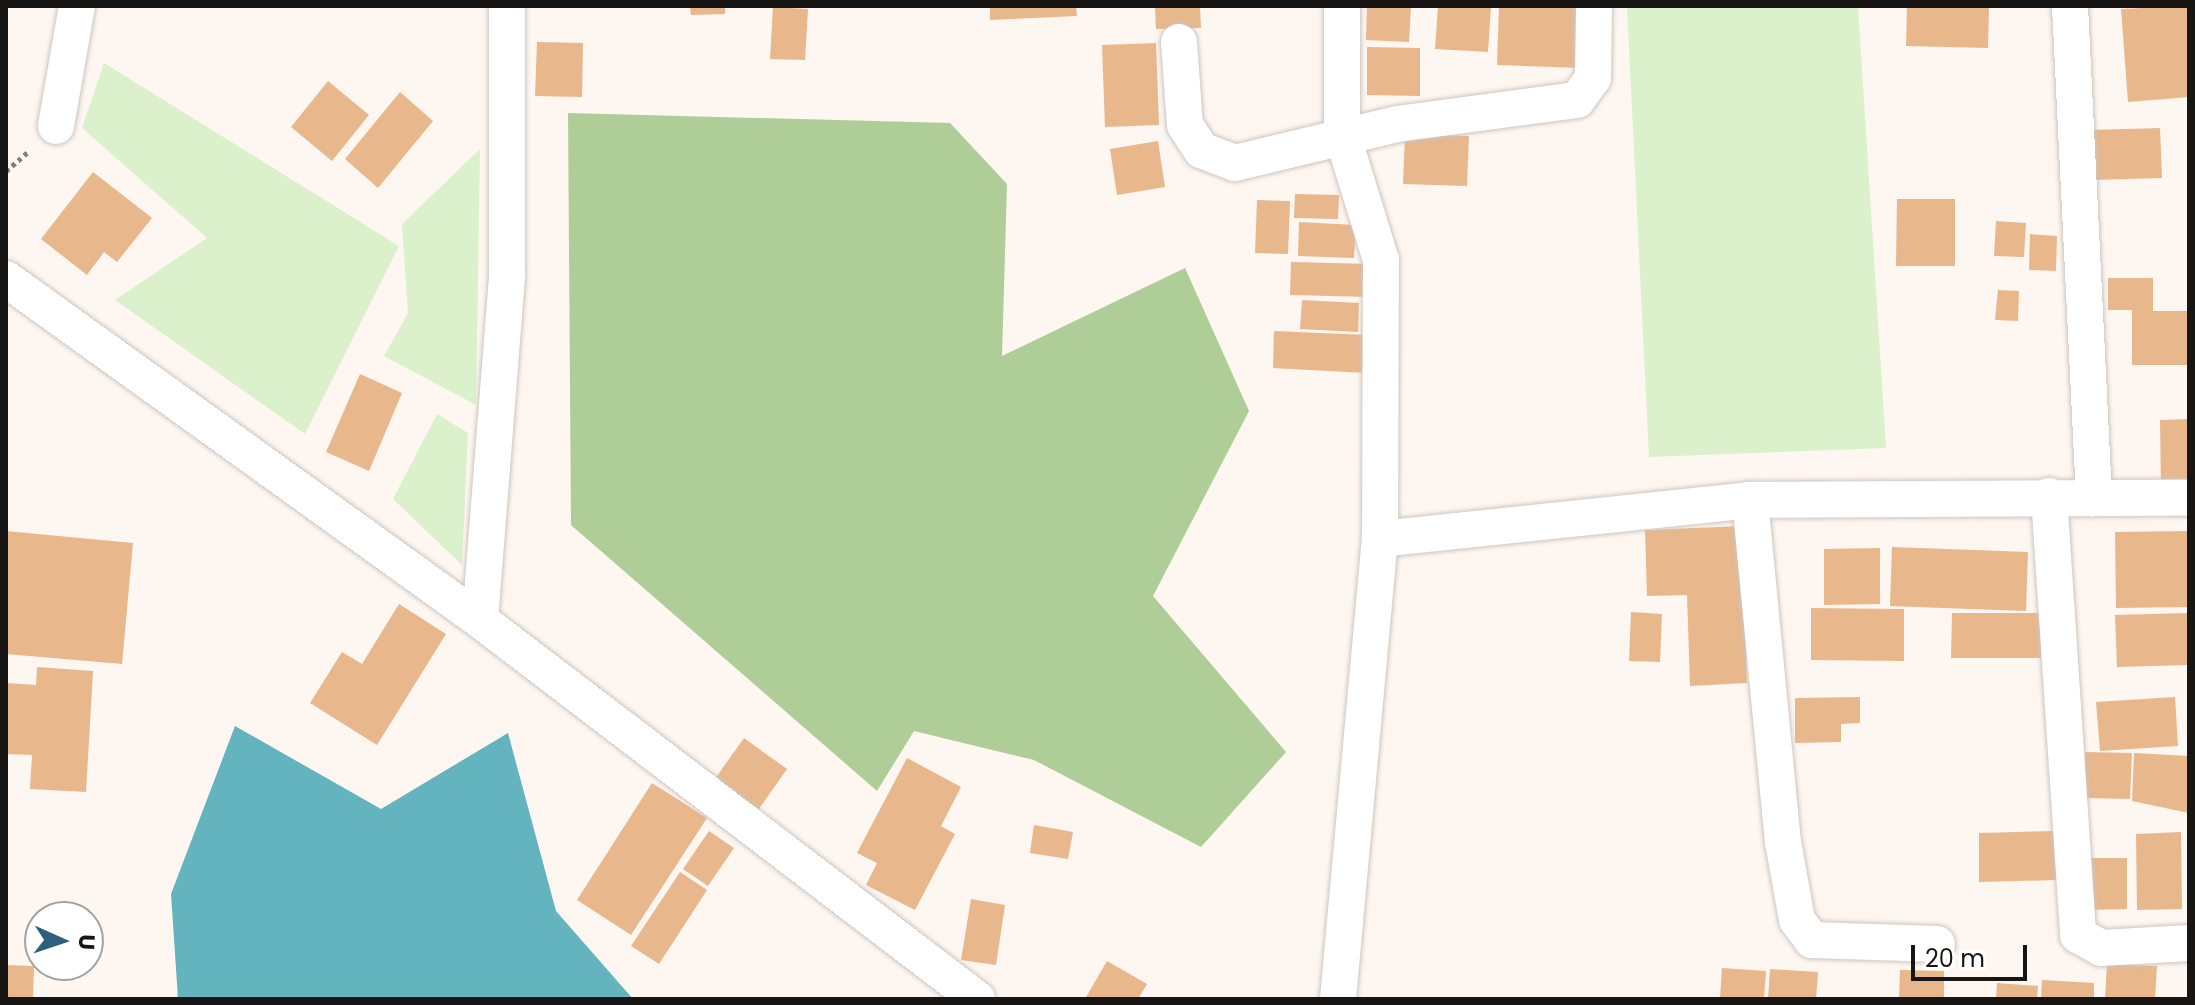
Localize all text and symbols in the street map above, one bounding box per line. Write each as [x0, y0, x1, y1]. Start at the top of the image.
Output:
north arrow [24, 901, 104, 981]
scale bar [1915, 929, 2031, 979]
text: U [71, 934, 102, 951]
text: 20 m [1925, 942, 1985, 975]

